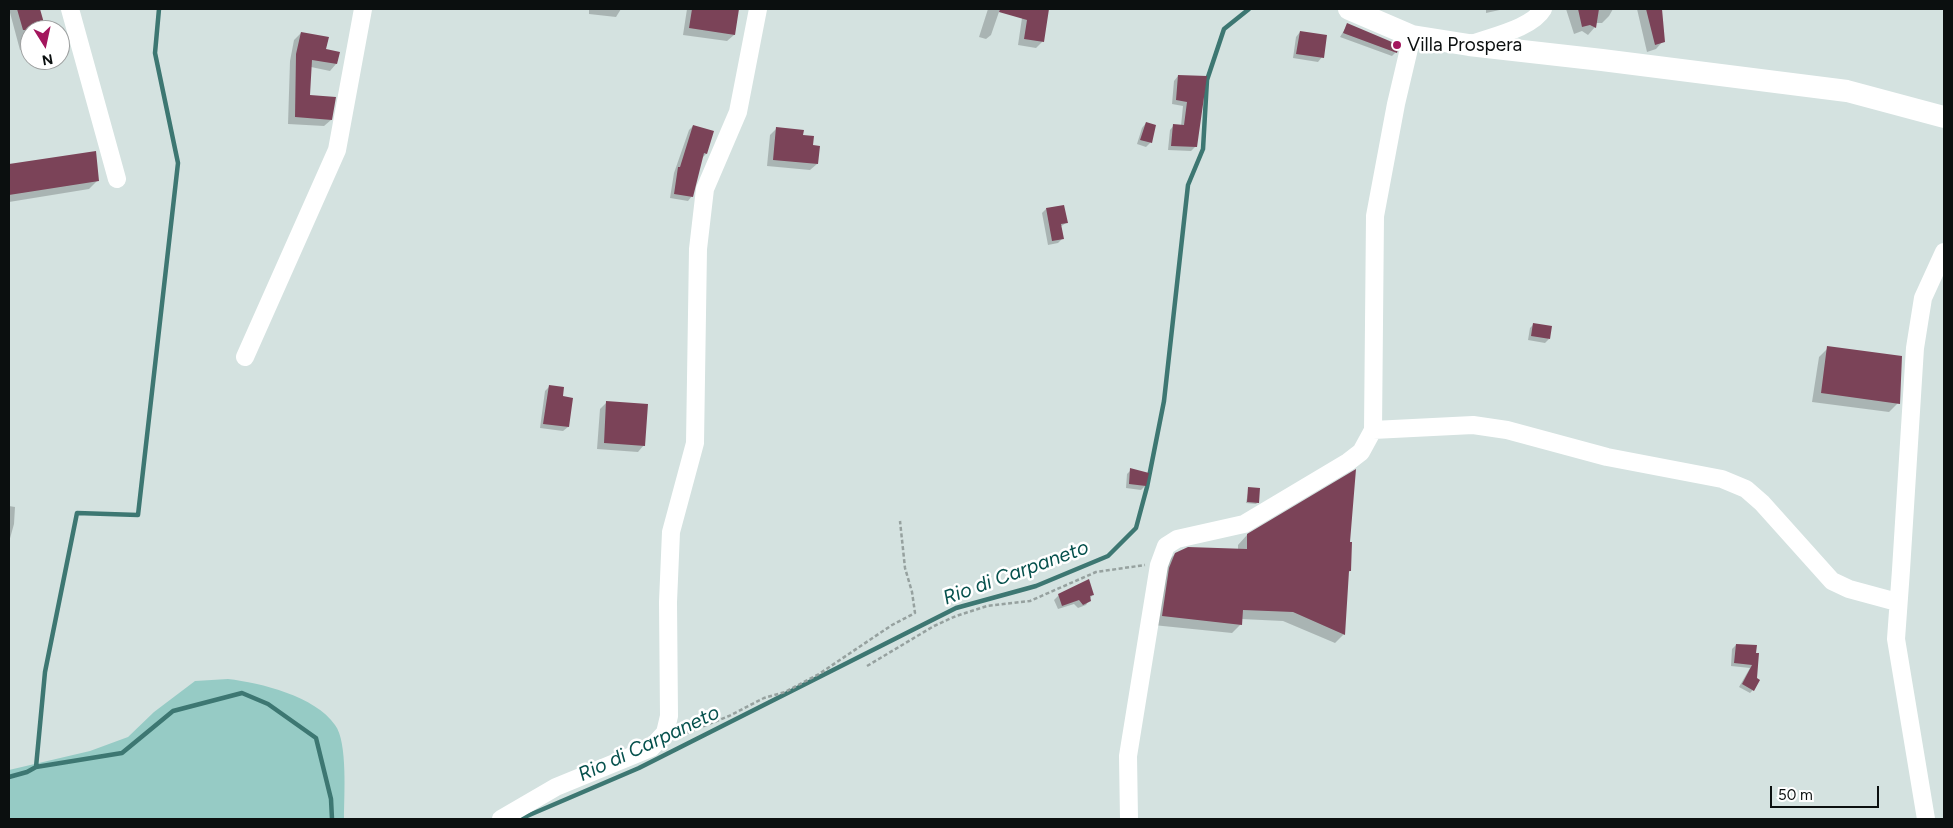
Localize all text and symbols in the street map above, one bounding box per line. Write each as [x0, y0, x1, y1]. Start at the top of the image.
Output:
north arrow [20, 20, 70, 70]
place label: Villa Prospera [1407, 34, 1522, 56]
marker: Villa Prospera [1391, 39, 1403, 51]
text: N [41, 50, 54, 69]
water label: Rio di Carpaneto [940, 536, 1092, 610]
water label: Rio di Carpaneto [575, 701, 723, 787]
scale bar [1773, 776, 1882, 808]
text: 50 m [1778, 786, 1813, 804]

